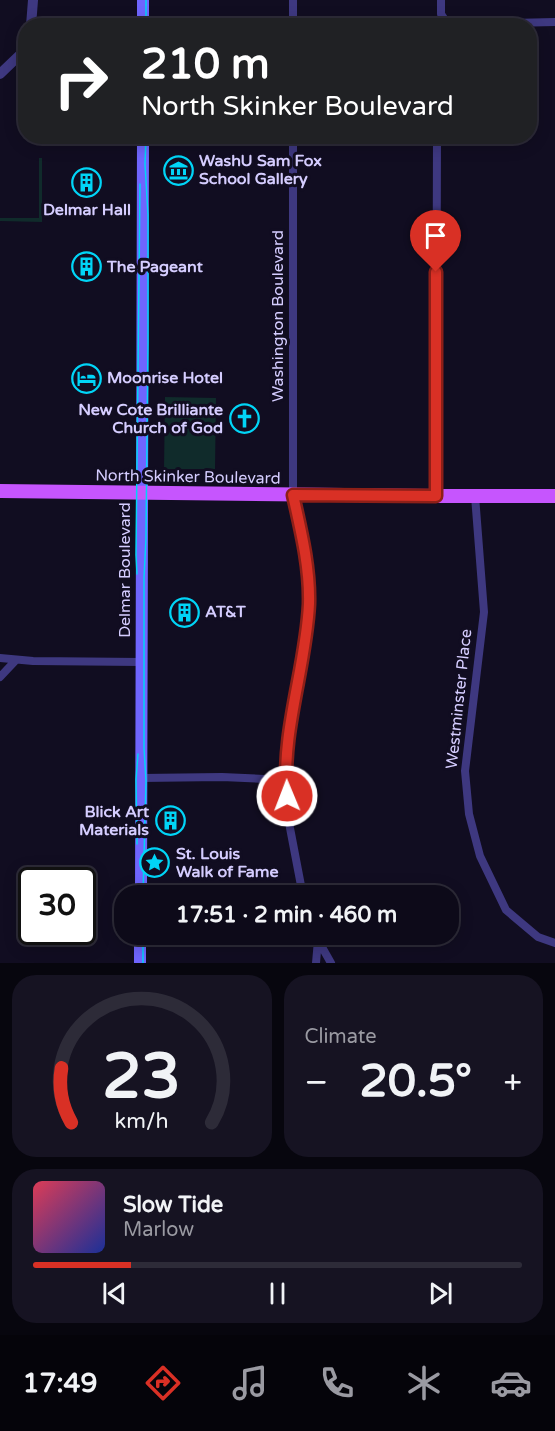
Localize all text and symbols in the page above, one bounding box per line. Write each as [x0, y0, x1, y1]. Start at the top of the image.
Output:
text: 210 m [141, 39, 270, 90]
icon: right [42, 42, 120, 120]
text: North Skinker Boulevard [141, 90, 454, 123]
place label: WashU Sam Fox School Gallery [199, 151, 322, 189]
museum icon: WashU Sam Fox School Gallery [162, 154, 194, 186]
building icon: Delmar Hall [71, 166, 103, 198]
place label: Delmar Hall [43, 200, 131, 220]
pin [410, 210, 461, 272]
icon: arrive [419, 219, 452, 252]
street label: Washington Boulevard [268, 230, 288, 402]
building icon: The Pageant [70, 251, 102, 283]
place label: The Pageant [106, 257, 204, 277]
hotel icon: Moonrise Hotel [70, 362, 102, 394]
place label: Moonrise Hotel [107, 368, 223, 388]
place label: New Cote Brilliante Church of God [78, 400, 223, 438]
church icon: New Cote Brilliante Church of God [228, 403, 260, 435]
street label: North Skinker Boulevard [95, 465, 281, 489]
street label: Delmar Boulevard [115, 502, 135, 638]
building icon: AT&T [168, 596, 200, 628]
place label: AT&T [205, 602, 246, 622]
street label: Westminster Place [442, 628, 476, 770]
position arrow [255, 764, 319, 828]
place label: Blick Art Materials [79, 802, 150, 840]
building icon: Blick Art Materials [154, 805, 186, 837]
place label: St. Louis Walk of Fame [176, 844, 279, 882]
place icon: St. Louis Walk of Fame [139, 847, 171, 879]
speed limit sign: 30 [18, 867, 96, 945]
text: 17:51 · 2 min · 460 m [176, 902, 397, 928]
text: Climate [305, 1025, 377, 1049]
text: 23 [103, 1040, 181, 1115]
text: 20.5° [359, 1055, 472, 1109]
text: − [305, 1063, 328, 1102]
text: + [503, 1063, 522, 1102]
text: km/h [115, 1108, 169, 1134]
text: Slow Tide [123, 1192, 223, 1218]
text: Marlow [123, 1218, 194, 1242]
icon: previous [98, 1277, 131, 1310]
icon: pause [261, 1277, 294, 1310]
icon: next [424, 1277, 457, 1310]
icon: directions [142, 1362, 184, 1404]
icon: music [229, 1362, 271, 1404]
icon: phone [316, 1362, 358, 1404]
icon: climate [403, 1362, 445, 1404]
icon: car [490, 1362, 532, 1404]
text: 17:49 [23, 1367, 97, 1400]

